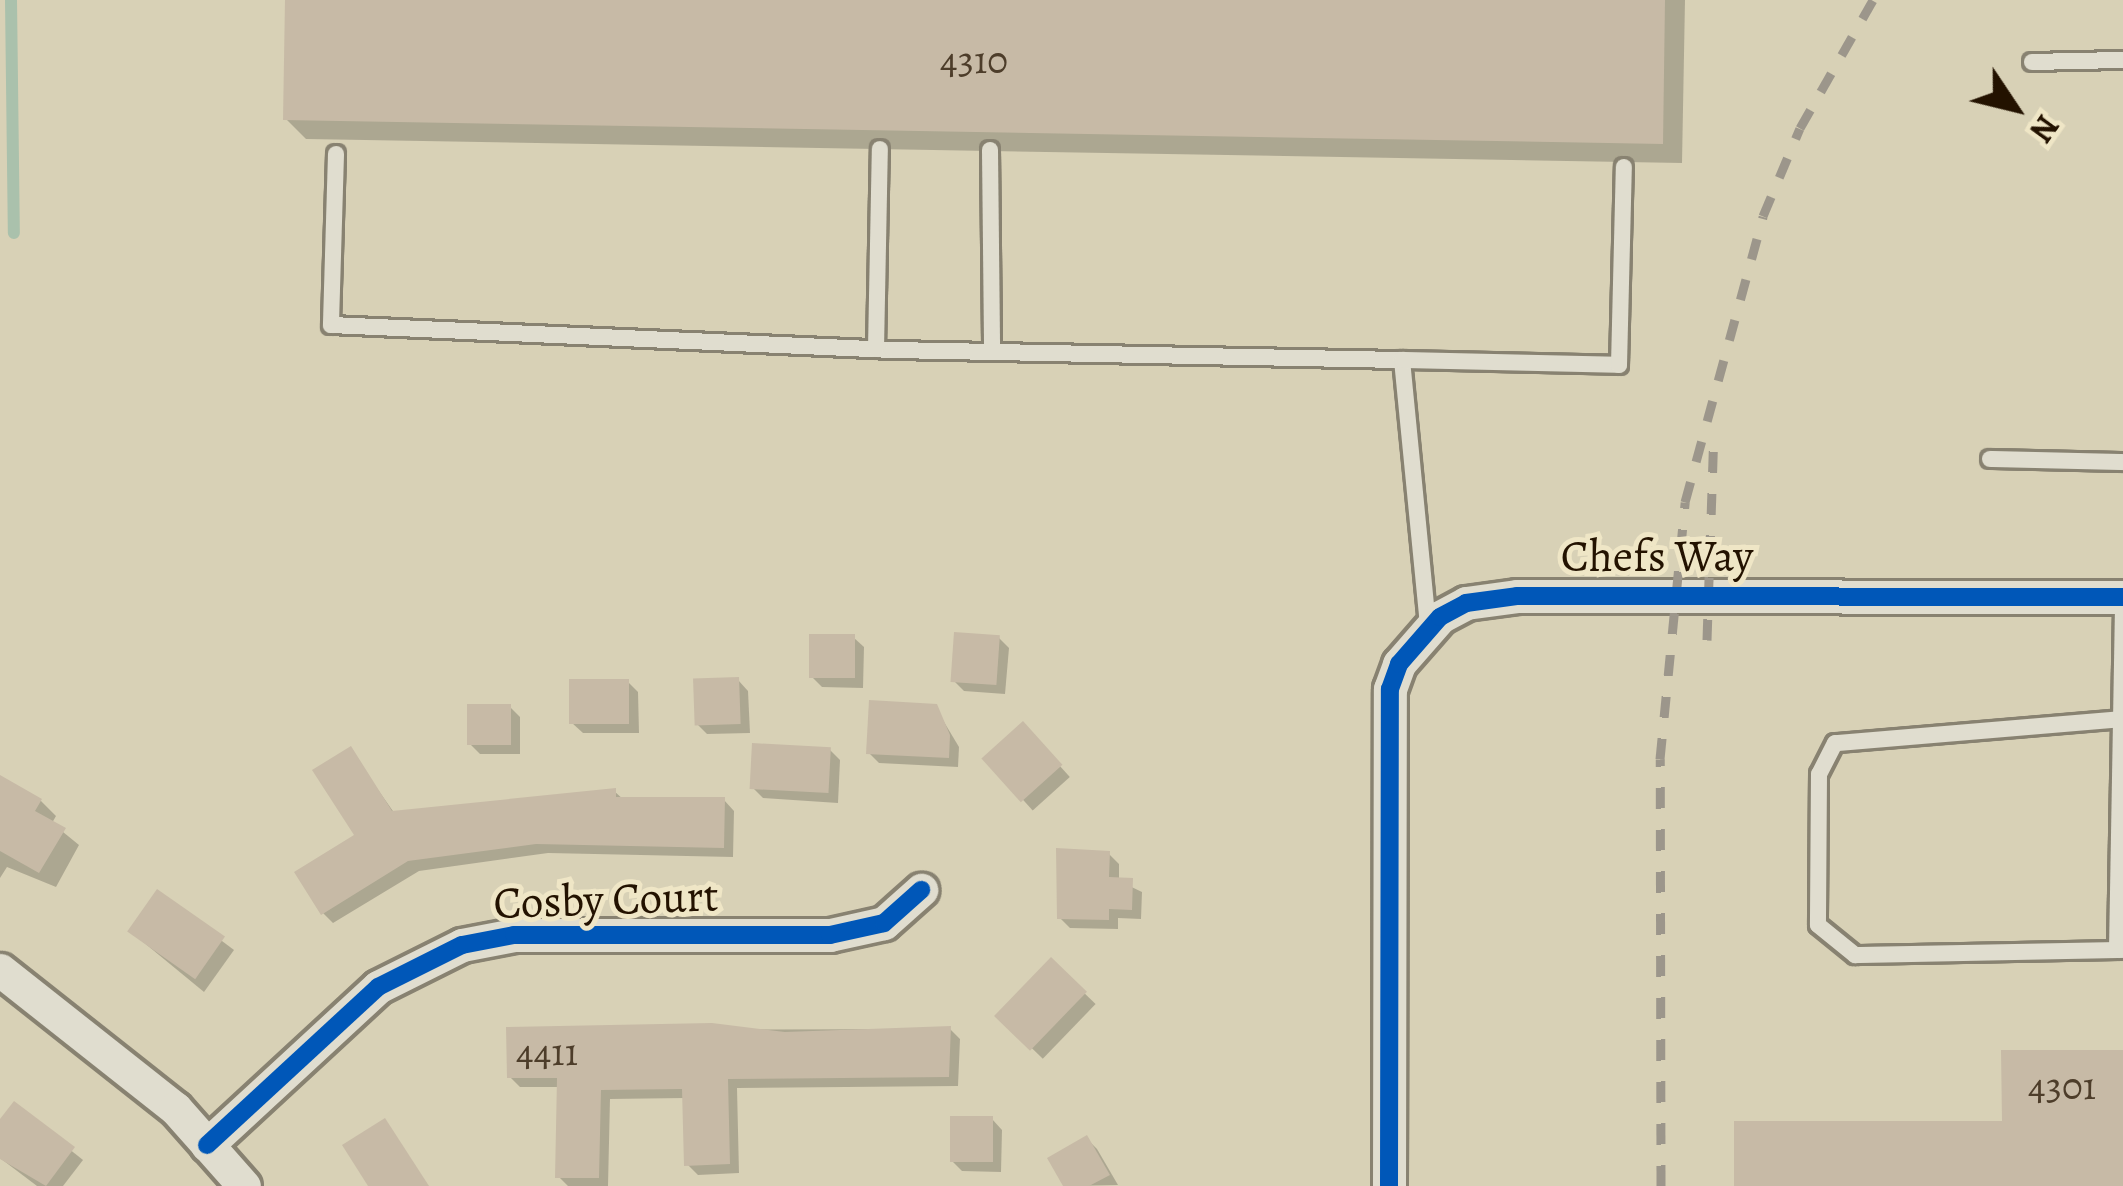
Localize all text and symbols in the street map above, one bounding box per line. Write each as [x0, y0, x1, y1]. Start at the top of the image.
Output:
house number: 4310 [940, 37, 1008, 83]
north arrow [1955, 48, 2075, 168]
text: N [2020, 106, 2070, 152]
street label: Chefs Way [1561, 530, 1753, 584]
street label: Cosby Court [493, 869, 719, 931]
house number: 4411 [516, 1029, 578, 1075]
house number: 4301 [2028, 1063, 2096, 1109]

